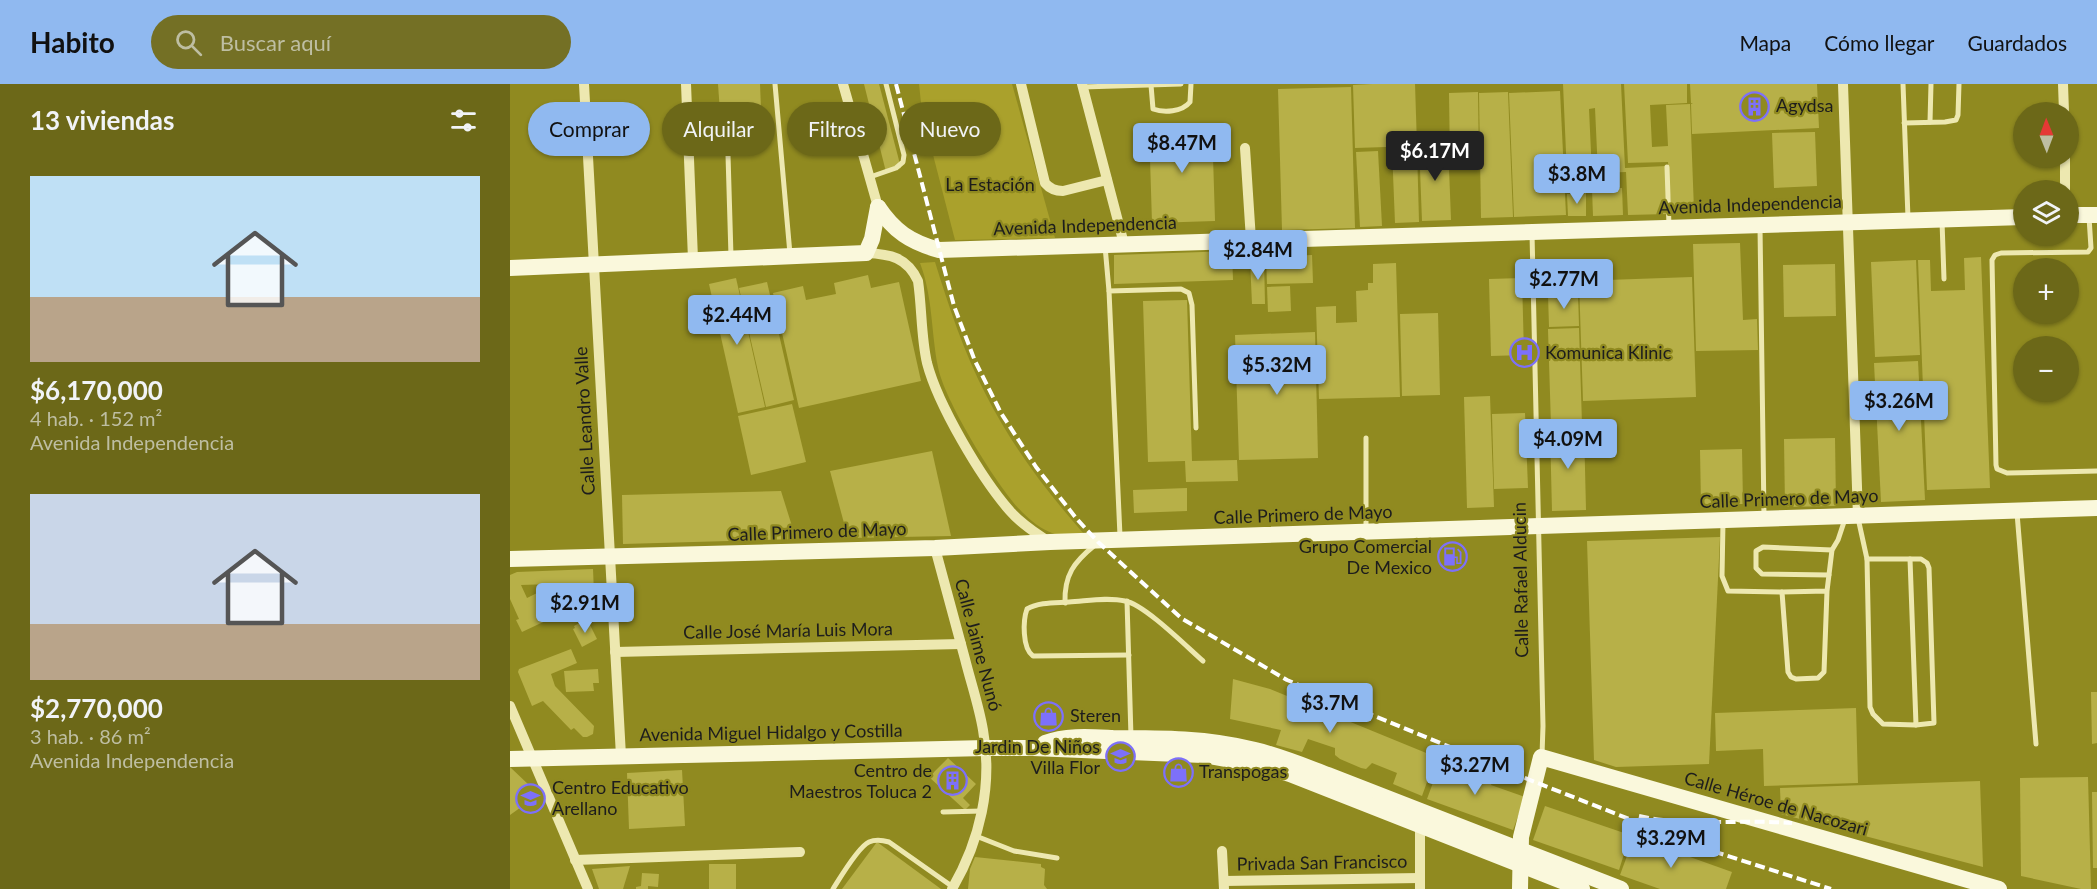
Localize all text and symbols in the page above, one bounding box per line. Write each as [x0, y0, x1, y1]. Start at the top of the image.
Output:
search box [151, 15, 571, 69]
text: Habito [30, 25, 115, 59]
icon: search [172, 26, 205, 59]
text: Buscar aquí [220, 29, 331, 56]
text: Mapa [1739, 30, 1791, 55]
text: Cómo llegar [1824, 30, 1935, 55]
text: Guardados [1968, 30, 2067, 55]
building icon: Agydsa [1739, 90, 1771, 122]
place label: Agydsa [1776, 94, 1833, 116]
chip: Comprar [528, 102, 650, 156]
chip: Alquilar [662, 102, 775, 156]
chip: Filtros [787, 102, 887, 156]
chip: Nuevo [899, 102, 1001, 156]
north arrow [2013, 102, 2079, 168]
map controls [2013, 102, 2079, 402]
text: 13 viviendas [30, 104, 174, 136]
icon: filters [447, 104, 480, 137]
pin: $8.47M [1133, 123, 1231, 174]
text: $8.47M [1147, 130, 1217, 154]
pin: $6.17M [1386, 131, 1484, 182]
text: $6.17M [1400, 138, 1470, 162]
pin: $3.8M [1535, 154, 1619, 205]
text: $3.8M [1548, 161, 1606, 185]
park label: La Estación [945, 173, 1035, 195]
button: layers [2013, 180, 2079, 246]
street label: Avenida Independencia [1658, 190, 1842, 218]
street label: Avenida Independencia [993, 211, 1177, 239]
icon: home [201, 215, 309, 323]
pin: $2.84M [1209, 230, 1307, 281]
text: $2.84M [1223, 237, 1293, 261]
button: + [2013, 258, 2079, 324]
pin: $2.77M [1515, 259, 1613, 310]
text: $2.77M [1529, 266, 1599, 290]
pin: $2.44M [688, 295, 786, 346]
text: $2.44M [702, 302, 772, 326]
button: − [2013, 336, 2079, 402]
hospital icon: Komunica Klinic [1508, 337, 1540, 369]
place label: Komunica Klinic [1545, 341, 1672, 363]
pin: $5.32M [1228, 345, 1326, 396]
street label: Calle Leandro Valle [569, 346, 599, 496]
text: $5.32M [1242, 352, 1312, 376]
text: $6,170,000 [30, 374, 163, 406]
pin: $3.26M [1850, 381, 1948, 432]
text: $3.26M [1864, 388, 1934, 412]
text: 4 hab. · 152 m² [30, 406, 162, 430]
pin: $4.09M [1519, 419, 1617, 470]
text: $4.09M [1533, 426, 1603, 450]
text: Avenida Independencia [30, 430, 234, 454]
street label: Calle Primero de Mayo [1699, 484, 1879, 512]
street label: Calle Primero de Mayo [1213, 500, 1393, 528]
street label: Calle Rafael Alducin [1508, 502, 1532, 658]
street label: Calle Primero de Mayo [727, 517, 907, 545]
icon: home [201, 533, 309, 641]
place label: Grupo Comercial De Mexico [1299, 535, 1432, 578]
fuel station icon: Grupo Comercial De Mexico [1437, 541, 1469, 573]
street label: Calle Jaime Nunó [951, 576, 1007, 713]
pin: $2.91M [536, 583, 634, 634]
text: $2.91M [550, 590, 620, 614]
street label: Calle José María Luis Mora [683, 617, 893, 643]
pin: $3.7M [1288, 683, 1372, 734]
text: $3.7M [1301, 690, 1359, 714]
text: $2,770,000 [30, 692, 163, 724]
shop icon: Steren [1033, 700, 1065, 732]
place label: Steren [1070, 704, 1121, 726]
street label: Avenida Miguel Hidalgo y Costilla [639, 719, 903, 745]
text: 3 hab. · 86 m² [30, 724, 151, 748]
place label: Jardin De Niños Villa Flor [975, 735, 1100, 778]
school or university icon: Jardin De Niños Villa Flor [1105, 741, 1137, 773]
pin: $3.27M [1426, 745, 1524, 796]
text: Avenida Independencia [30, 748, 234, 772]
text: $3.27M [1440, 752, 1510, 776]
shop icon: Transpogas [1162, 756, 1194, 788]
place label: Centro de Maestros Toluca 2 [789, 759, 932, 802]
place label: Transpogas [1199, 760, 1287, 782]
building icon: Centro de Maestros Toluca 2 [937, 765, 969, 797]
street label: Calle Héroe de Nacozari [1682, 766, 1871, 840]
place label: Centro Educativo Arellano [552, 776, 689, 819]
school or university icon: Centro Educativo Arellano [515, 782, 547, 814]
pin: $3.29M [1622, 818, 1720, 869]
text: $3.29M [1636, 825, 1706, 849]
street label: Privada San Francisco [1237, 850, 1407, 874]

